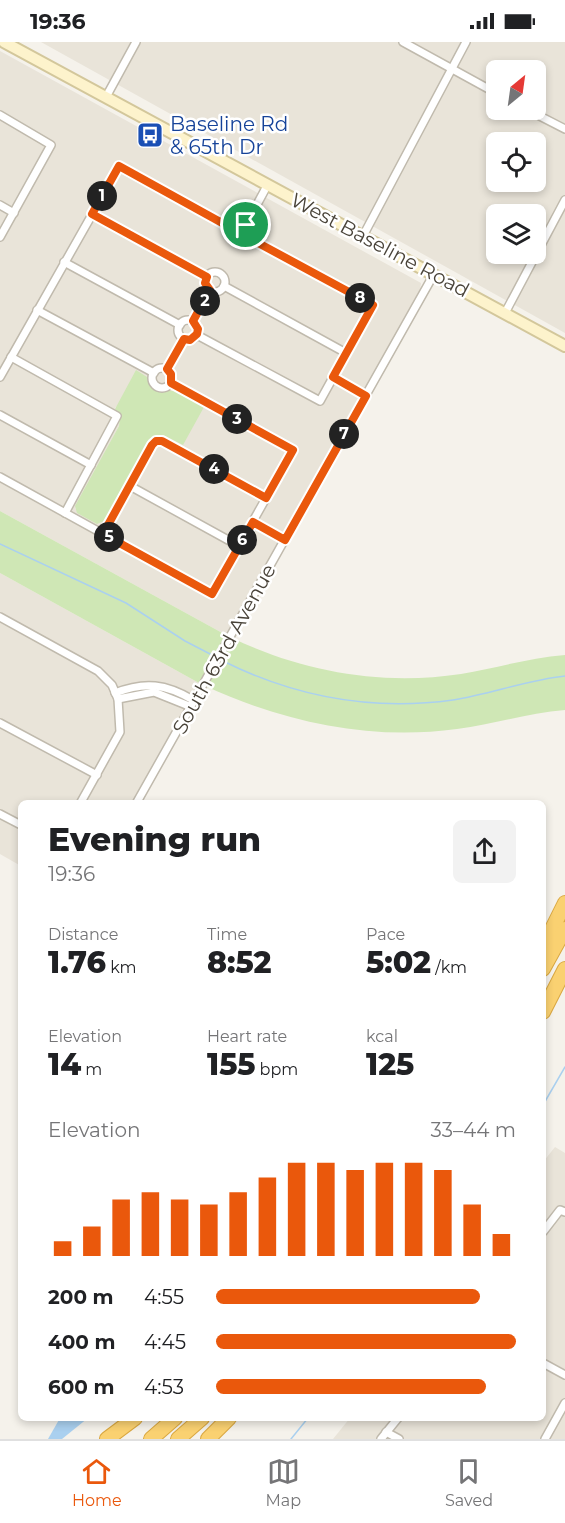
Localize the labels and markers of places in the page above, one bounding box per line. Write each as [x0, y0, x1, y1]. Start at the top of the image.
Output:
place label: Baseline Rd & 65th Dr [170, 112, 288, 159]
bus stop icon: Baseline Rd & 65th Dr [135, 120, 165, 150]
pin: 1 [87, 181, 117, 211]
pin [220, 199, 271, 250]
pin: 8 [345, 283, 375, 313]
pin: 2 [190, 286, 220, 316]
pin: 3 [222, 404, 252, 434]
pin: 7 [329, 419, 359, 449]
pin: 4 [199, 454, 229, 484]
pin: 5 [94, 522, 124, 552]
pin: 6 [227, 525, 257, 555]

